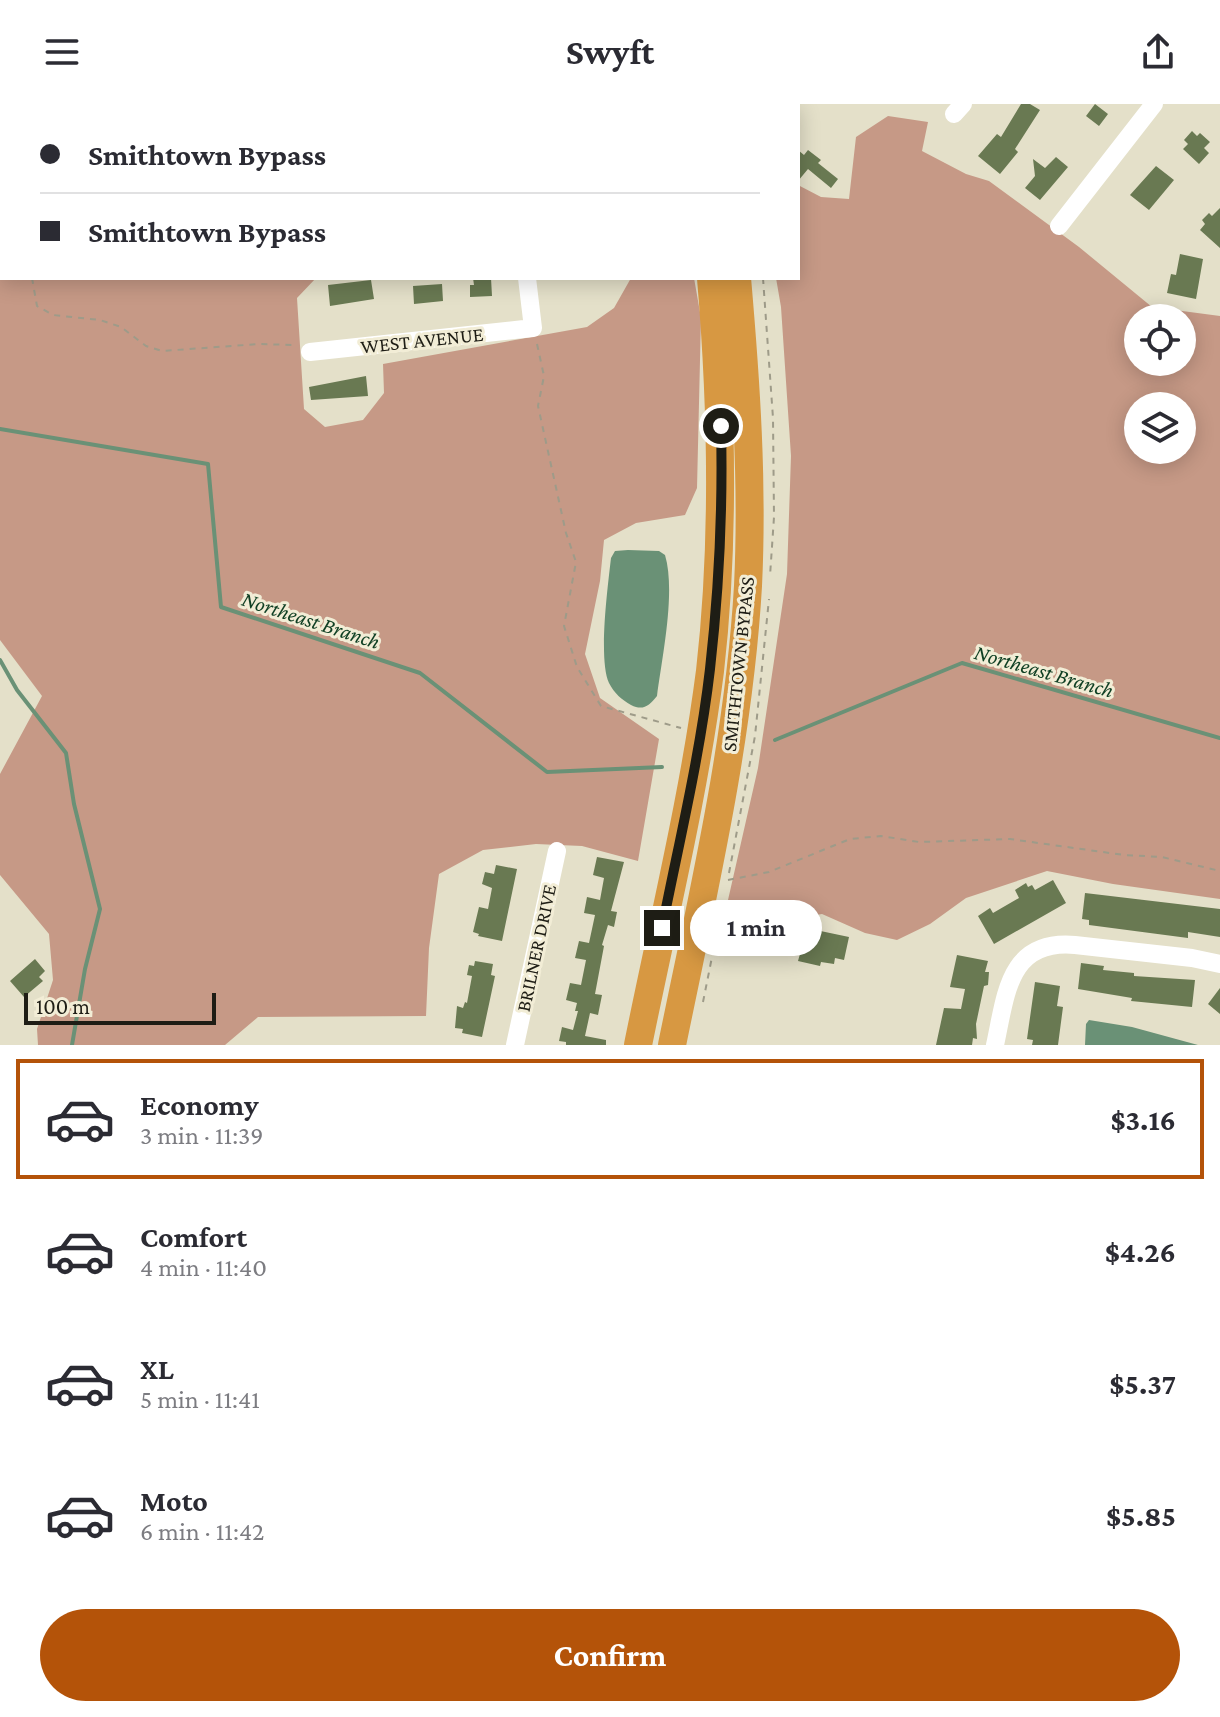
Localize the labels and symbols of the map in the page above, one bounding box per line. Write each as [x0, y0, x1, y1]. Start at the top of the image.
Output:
street label: WEST AVENUE [359, 323, 485, 357]
route start [703, 408, 739, 444]
street label: SMITHTOWN BYPASS [718, 575, 758, 753]
water label: Northeast Branch [239, 586, 383, 654]
water label: Northeast Branch [972, 639, 1116, 703]
street label: BRILNER DRIVE [512, 882, 560, 1014]
callout: 1 min [690, 900, 822, 956]
route end [644, 910, 680, 946]
scale bar [24, 989, 216, 1025]

